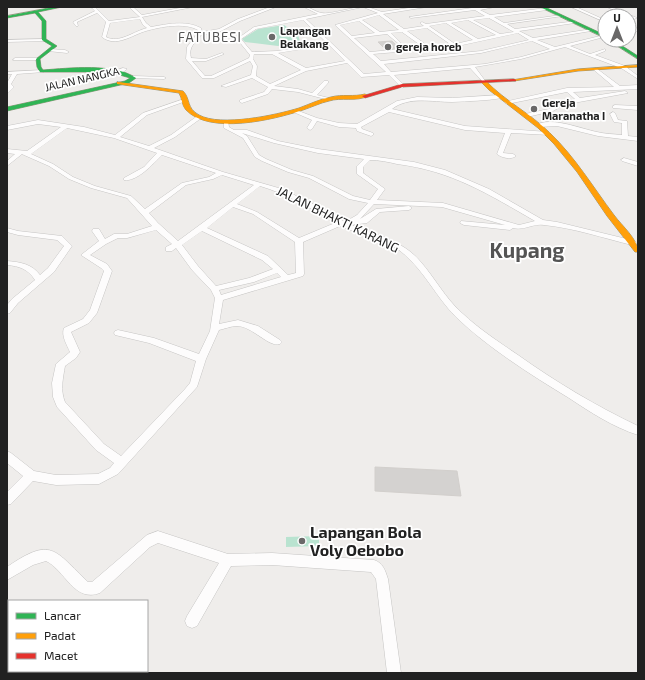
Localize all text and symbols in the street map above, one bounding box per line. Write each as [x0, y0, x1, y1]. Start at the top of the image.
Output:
north arrow [597, 8, 637, 48]
text: U [613, 11, 621, 24]
place label: Lapangan Belakang [280, 24, 331, 50]
district label: FATUBESI [178, 29, 242, 45]
marker: Lapangan Belakang [267, 32, 277, 42]
place label: gereja horeb [396, 40, 462, 54]
marker: gereja horeb [383, 42, 393, 52]
street label: JALAN NANGKA [43, 64, 120, 93]
place label: Gereja Maranatha I [542, 96, 605, 122]
marker: Gereja Maranatha I [529, 104, 539, 114]
street label: JALAN BHAKTI KARANG [274, 182, 402, 256]
district label: Kupang [489, 237, 565, 262]
place label: Lapangan Bola Voly Oebobo [310, 522, 422, 560]
marker: Lapangan Bola Voly Oebobo [297, 536, 307, 546]
legend [8, 600, 148, 672]
text: Lancar [44, 608, 81, 622]
text: Padat [44, 628, 76, 642]
text: Macet [44, 648, 78, 662]

